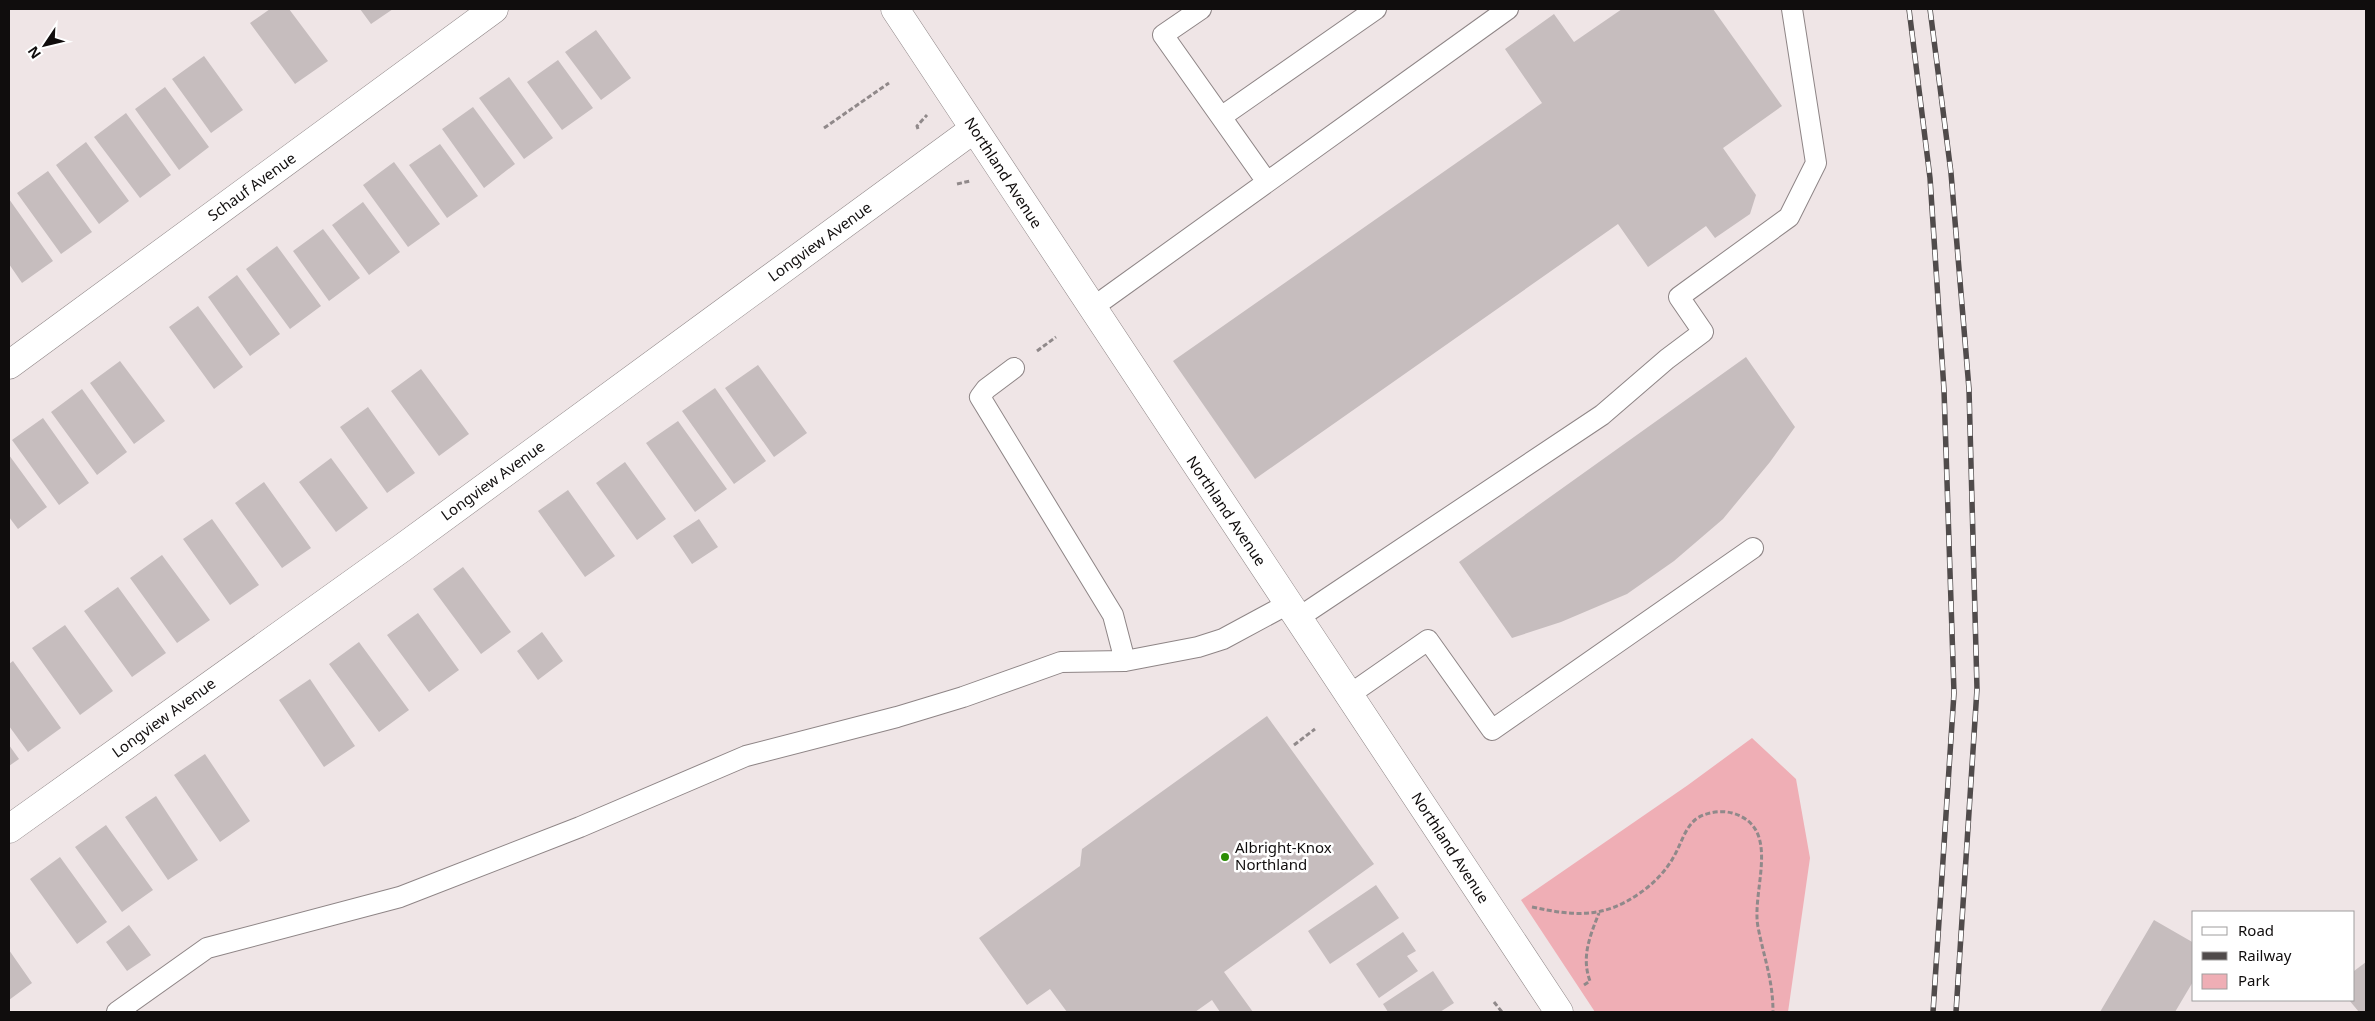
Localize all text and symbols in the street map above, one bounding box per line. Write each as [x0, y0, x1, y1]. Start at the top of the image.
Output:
north arrow [20, 20, 70, 70]
text: N [23, 43, 45, 63]
street label: Northland Avenue [960, 113, 1047, 232]
street label: Schauf Avenue [203, 147, 299, 225]
street label: Longview Avenue [764, 197, 875, 286]
street label: Longview Avenue [437, 436, 548, 525]
street label: Northland Avenue [1183, 451, 1271, 569]
street label: Longview Avenue [108, 673, 219, 762]
street label: Northland Avenue [1407, 788, 1494, 907]
place label: Albright-Knox Northland [1235, 837, 1332, 874]
marker: Albright-Knox Northland [1219, 851, 1231, 863]
legend [2192, 911, 2355, 1001]
text: Road [2238, 920, 2274, 940]
text: Railway [2238, 945, 2292, 965]
text: Park [2238, 970, 2270, 990]

